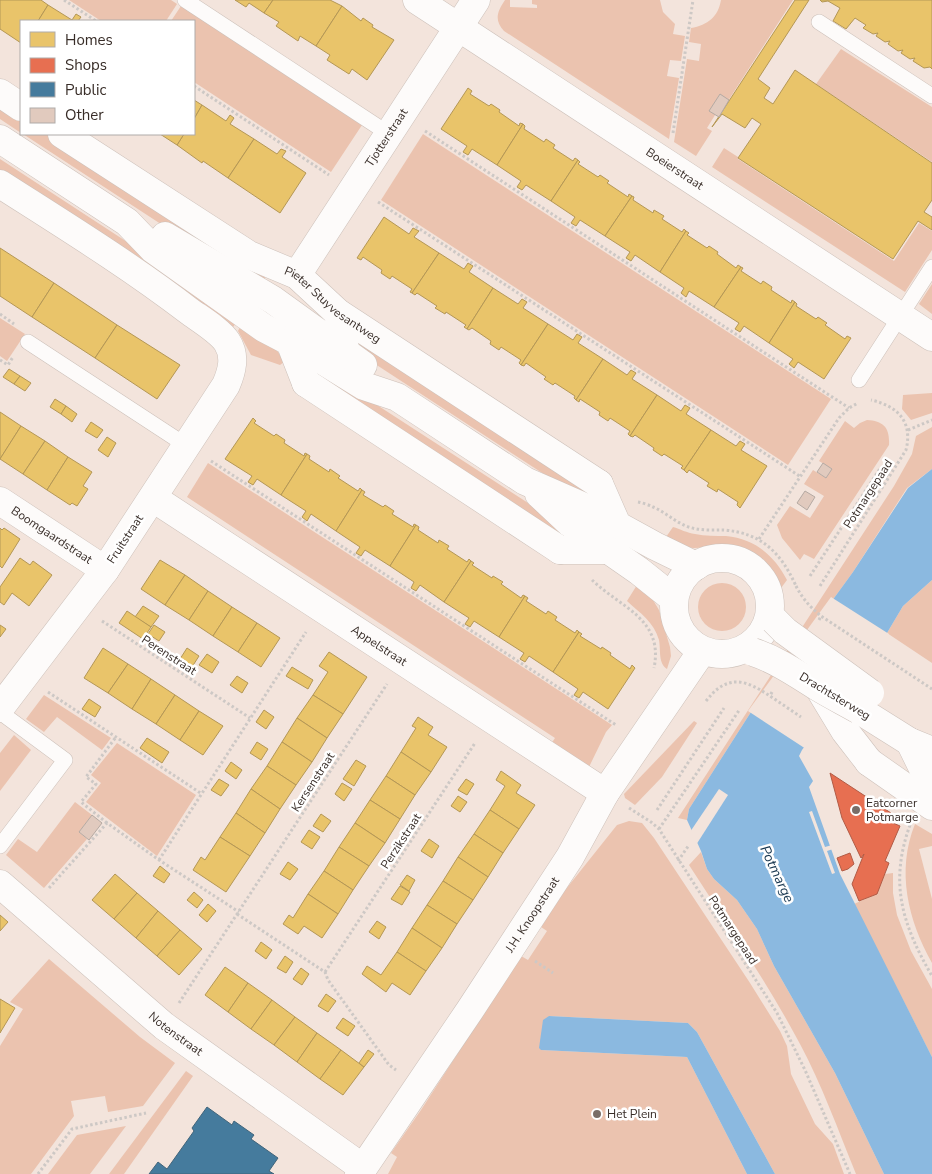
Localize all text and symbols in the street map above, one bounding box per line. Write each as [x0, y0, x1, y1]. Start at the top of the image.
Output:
legend [20, 20, 195, 135]
text: Homes [65, 30, 113, 50]
text: Shops [65, 55, 107, 75]
text: Public [65, 80, 106, 100]
text: Other [65, 105, 104, 125]
street label: Tjotterstraat [362, 105, 412, 170]
street label: Boeierstraat [643, 144, 707, 194]
street label: Pieter Stuyvesantweg [282, 263, 384, 347]
street label: Potmargepaad [840, 456, 896, 532]
street label: Boomgaardstraat [8, 503, 96, 568]
street label: Fruitstraat [103, 511, 147, 567]
street label: Appelstraat [348, 621, 411, 670]
street label: Perenstraat [139, 631, 200, 679]
street label: Drachtsterweg [796, 668, 874, 724]
street label: Kersenstraat [288, 748, 339, 815]
place label: Eatcorner Potmarge [866, 795, 918, 825]
marker: Eatcorner Potmarge [850, 804, 862, 816]
street label: Perzikstraat [377, 809, 425, 872]
water label: Potmarge [755, 842, 799, 906]
street label: J.H. Knoopstraat [501, 873, 563, 956]
street label: Potmargepaad [705, 892, 761, 968]
street label: Notenstraat [145, 1008, 207, 1060]
place label: Het Plein [607, 1106, 657, 1122]
marker: Het Plein [591, 1108, 603, 1120]

